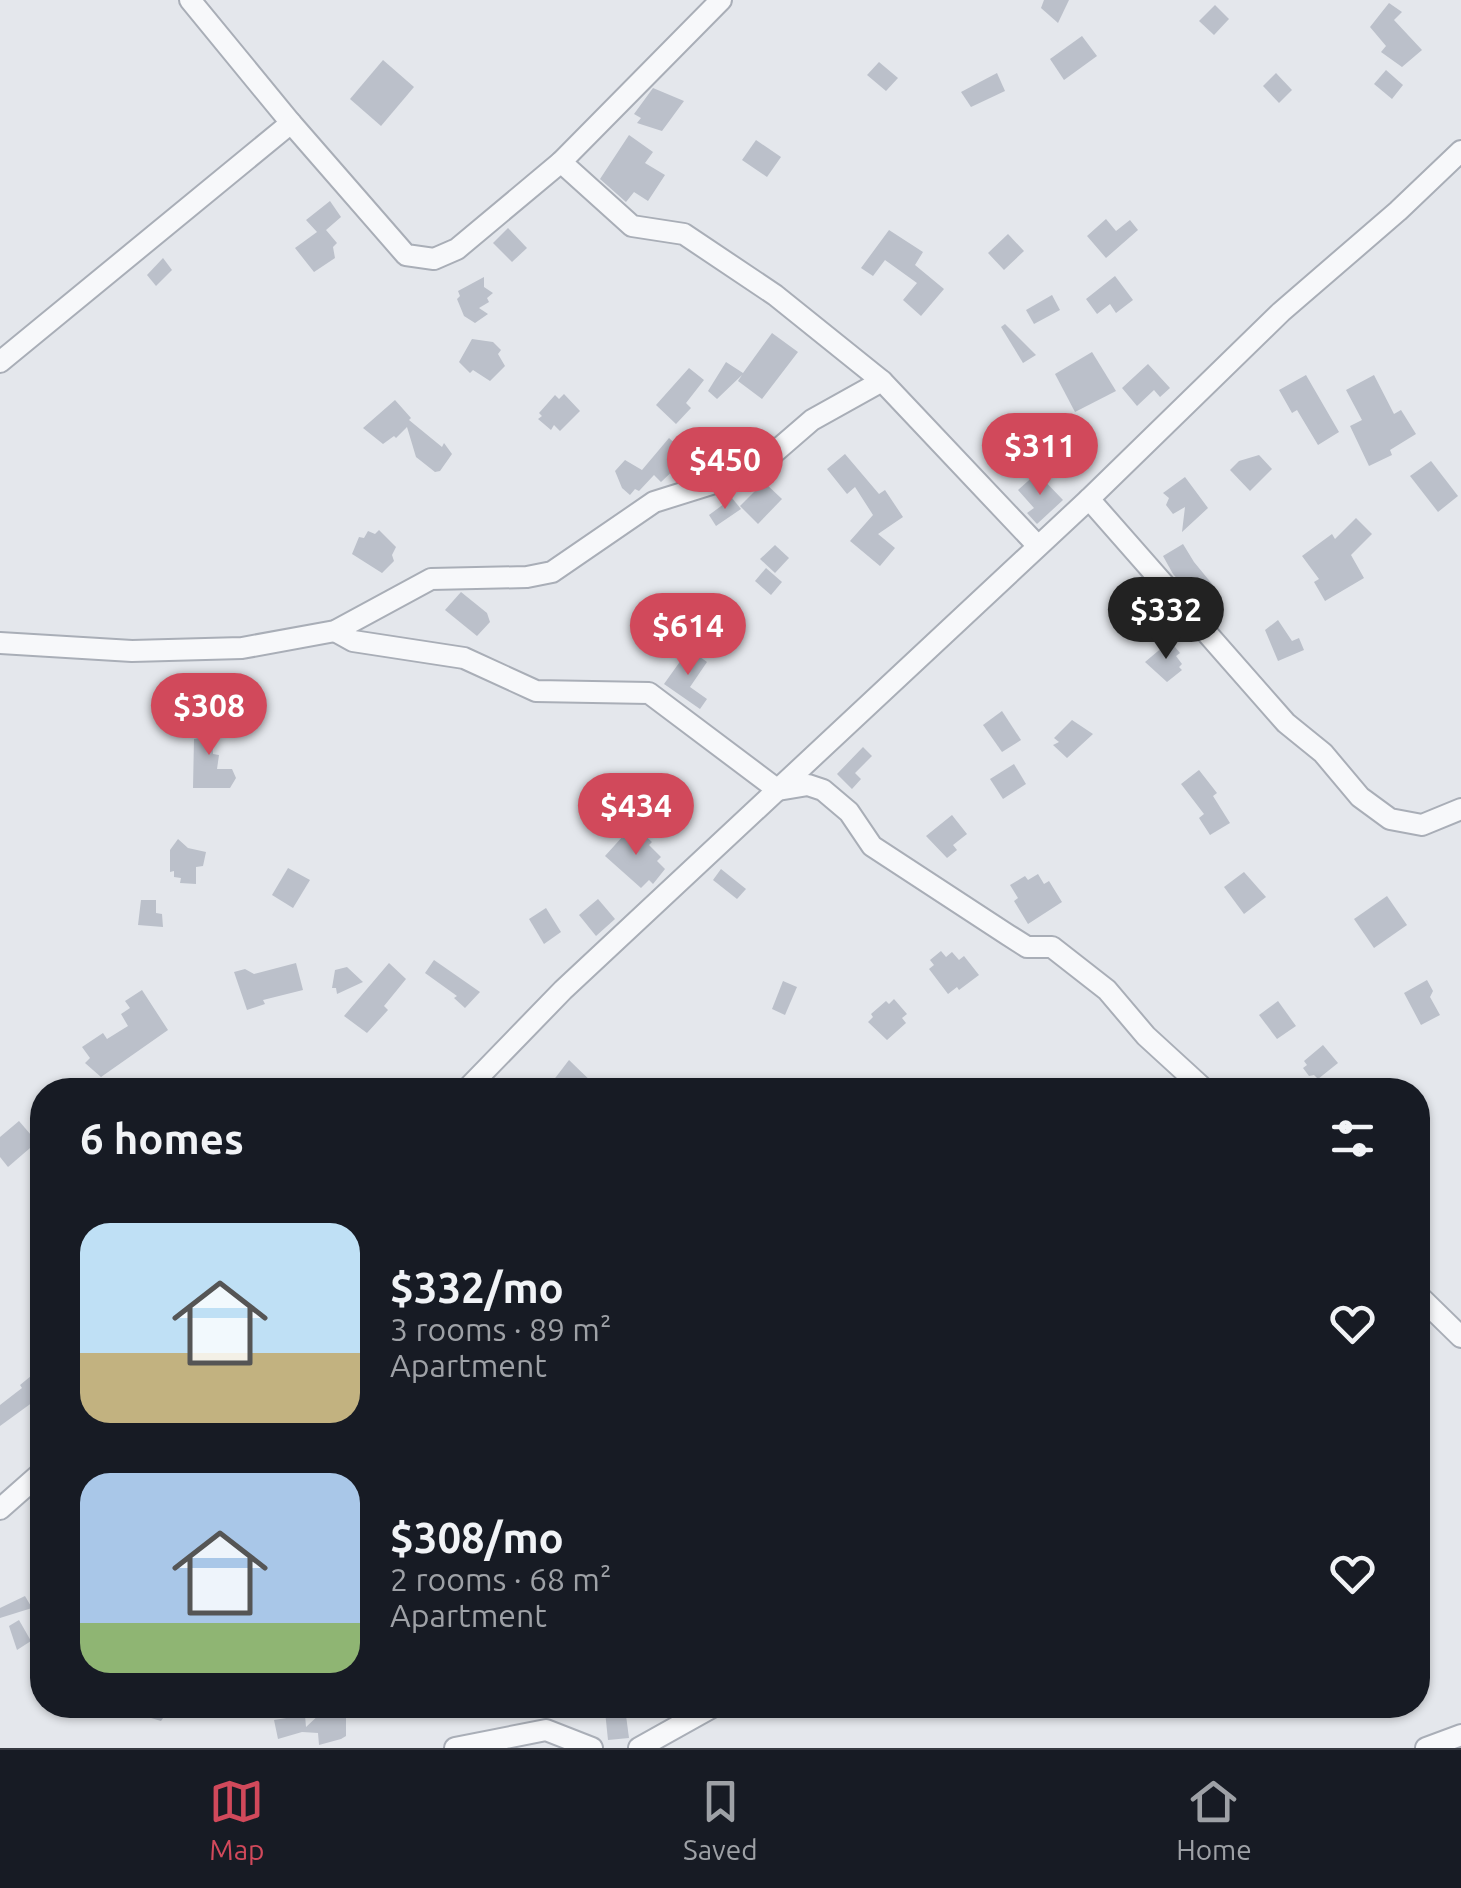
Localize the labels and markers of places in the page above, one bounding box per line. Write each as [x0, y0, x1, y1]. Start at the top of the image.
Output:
pin: $311 [981, 413, 1099, 498]
pin: $450 [666, 427, 784, 512]
pin: $332 [1107, 577, 1225, 662]
pin: $614 [629, 593, 747, 678]
pin: $308 [150, 673, 268, 758]
pin: $434 [577, 773, 695, 858]

